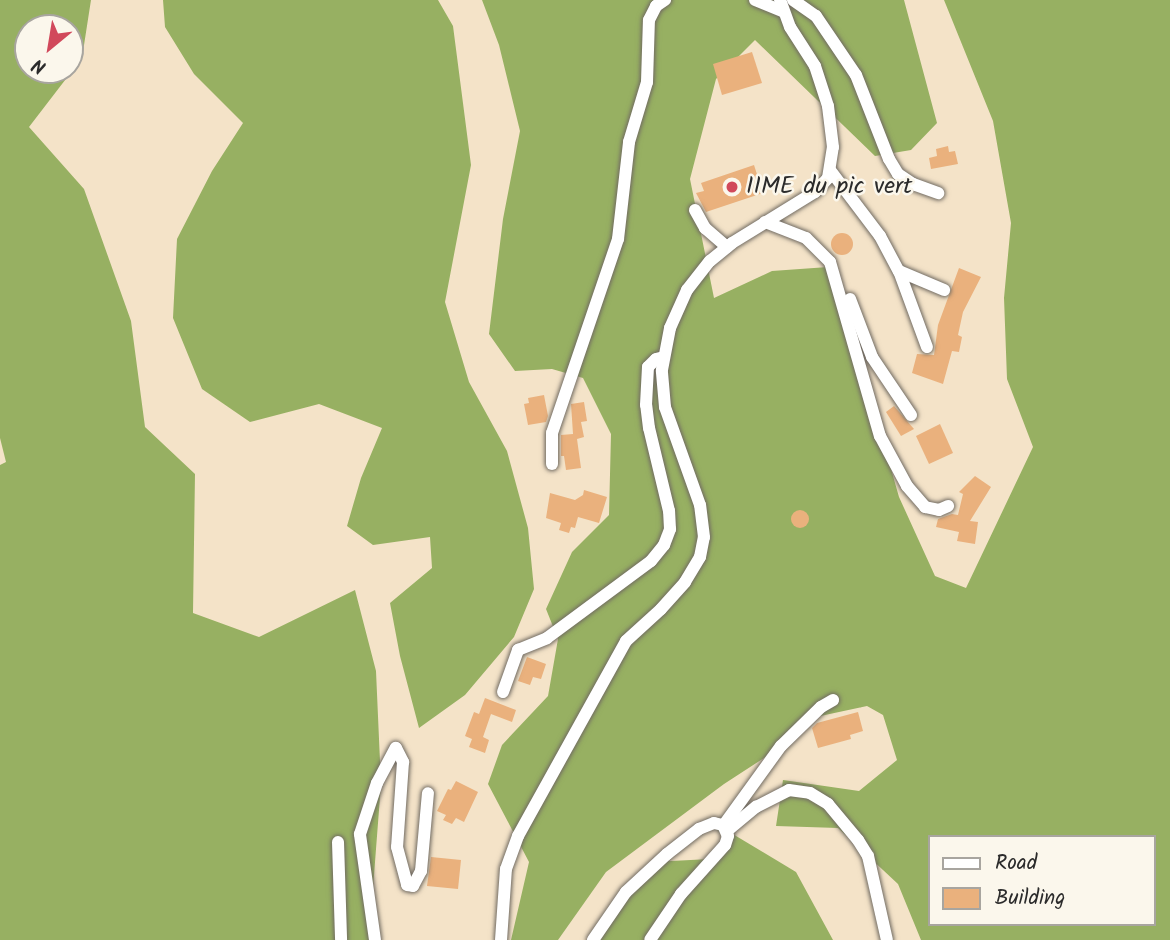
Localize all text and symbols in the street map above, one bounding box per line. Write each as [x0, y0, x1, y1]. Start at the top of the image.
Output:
north arrow [14, 14, 84, 84]
text: N [27, 49, 52, 81]
place label: IIME du pic vert [746, 173, 912, 201]
marker: IIME du pic vert [724, 179, 740, 195]
legend [928, 835, 1156, 926]
text: Road [995, 847, 1037, 880]
text: Building [995, 882, 1065, 915]

